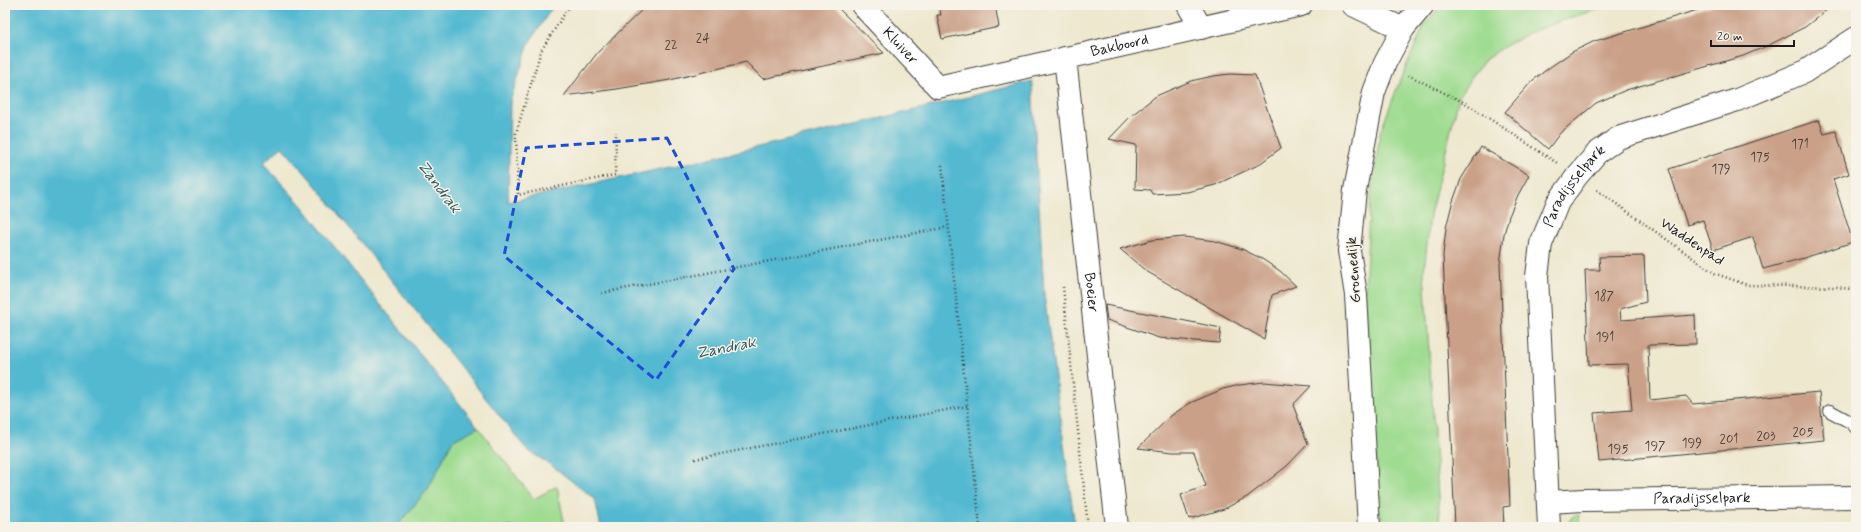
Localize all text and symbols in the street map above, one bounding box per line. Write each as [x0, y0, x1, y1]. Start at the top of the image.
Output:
scale bar [1711, 22, 1794, 48]
street label: Kluiver [878, 23, 923, 69]
text: 20 m [1717, 29, 1743, 45]
house number: 24 [696, 30, 710, 47]
street label: Bakboord [1089, 30, 1151, 62]
house number: 22 [664, 37, 678, 54]
house number: 171 [1791, 136, 1809, 153]
street label: Paradijsselpark [1539, 140, 1610, 230]
house number: 175 [1750, 149, 1770, 166]
water label: Zandrak [412, 156, 466, 218]
house number: 179 [1711, 161, 1731, 178]
street label: Waddenpad [1656, 213, 1728, 271]
street label: Groenedijk [1342, 236, 1366, 304]
street label: Boeier [1079, 272, 1103, 314]
house number: 187 [1594, 288, 1614, 305]
house number: 191 [1596, 329, 1614, 346]
water label: Zandrak [694, 332, 759, 364]
house number: 205 [1792, 424, 1814, 441]
house number: 203 [1756, 428, 1776, 445]
house number: 201 [1720, 431, 1738, 448]
house number: 199 [1682, 435, 1702, 452]
house number: 197 [1645, 438, 1665, 455]
house number: 195 [1608, 441, 1628, 458]
street label: Paradijsselpark [1653, 488, 1751, 509]

